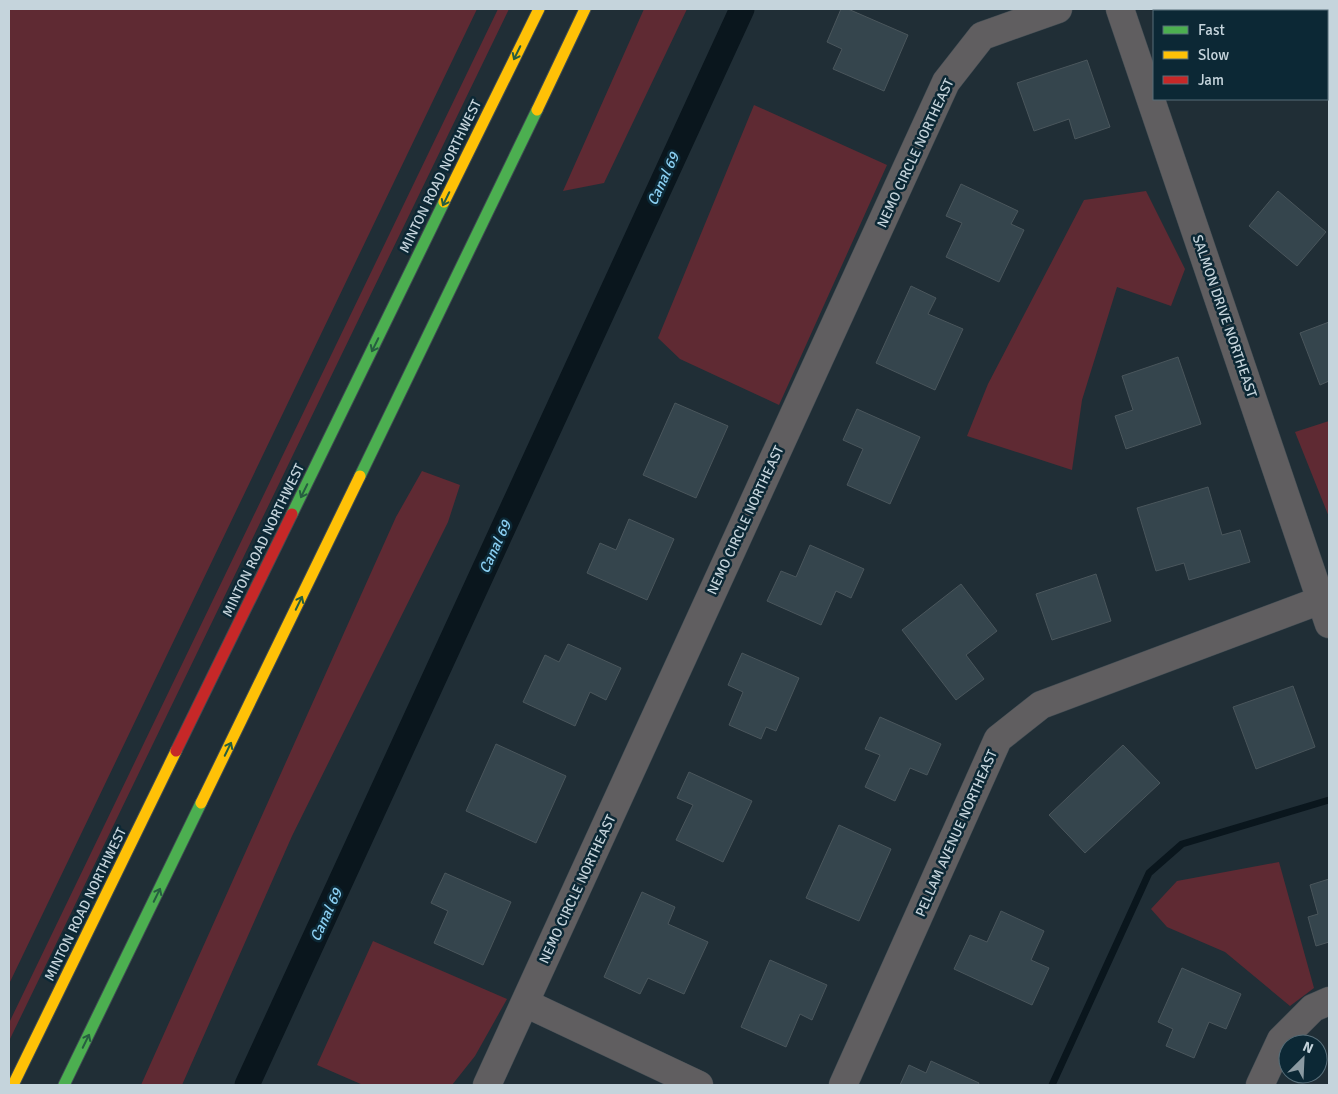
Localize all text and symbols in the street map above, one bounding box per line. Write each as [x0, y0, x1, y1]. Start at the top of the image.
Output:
legend [1153, 10, 1328, 100]
text: Fast [1198, 21, 1225, 39]
one-way arrow [512, 45, 522, 60]
text: Slow [1198, 46, 1229, 64]
text: Jam [1198, 71, 1224, 89]
street label: NEMO CIRCLE NORTHEAST [873, 76, 958, 230]
street label: MINTON ROAD NORTHWEST [396, 97, 485, 256]
water label: Canal 69 [643, 149, 683, 208]
one-way arrow [441, 191, 451, 206]
street label: SALMON DRIVE NORTHEAST [1189, 232, 1260, 400]
one-way arrow [370, 337, 379, 352]
street label: NEMO CIRCLE NORTHEAST [703, 443, 788, 597]
street label: MINTON ROAD NORTHWEST [219, 461, 308, 620]
one-way arrow [298, 483, 308, 498]
water label: Canal 69 [475, 517, 515, 576]
one-way arrow [294, 596, 304, 611]
one-way arrow [223, 742, 233, 757]
street label: PELLAM AVENUE NORTHEAST [912, 747, 1001, 919]
street label: NEMO CIRCLE NORTHEAST [535, 812, 620, 966]
street label: MINTON ROAD NORTHWEST [41, 825, 130, 984]
water label: Canal 69 [306, 885, 346, 944]
one-way arrow [153, 888, 162, 903]
one-way arrow [81, 1034, 91, 1049]
north arrow [1278, 1034, 1328, 1084]
text: N [1300, 1038, 1316, 1057]

